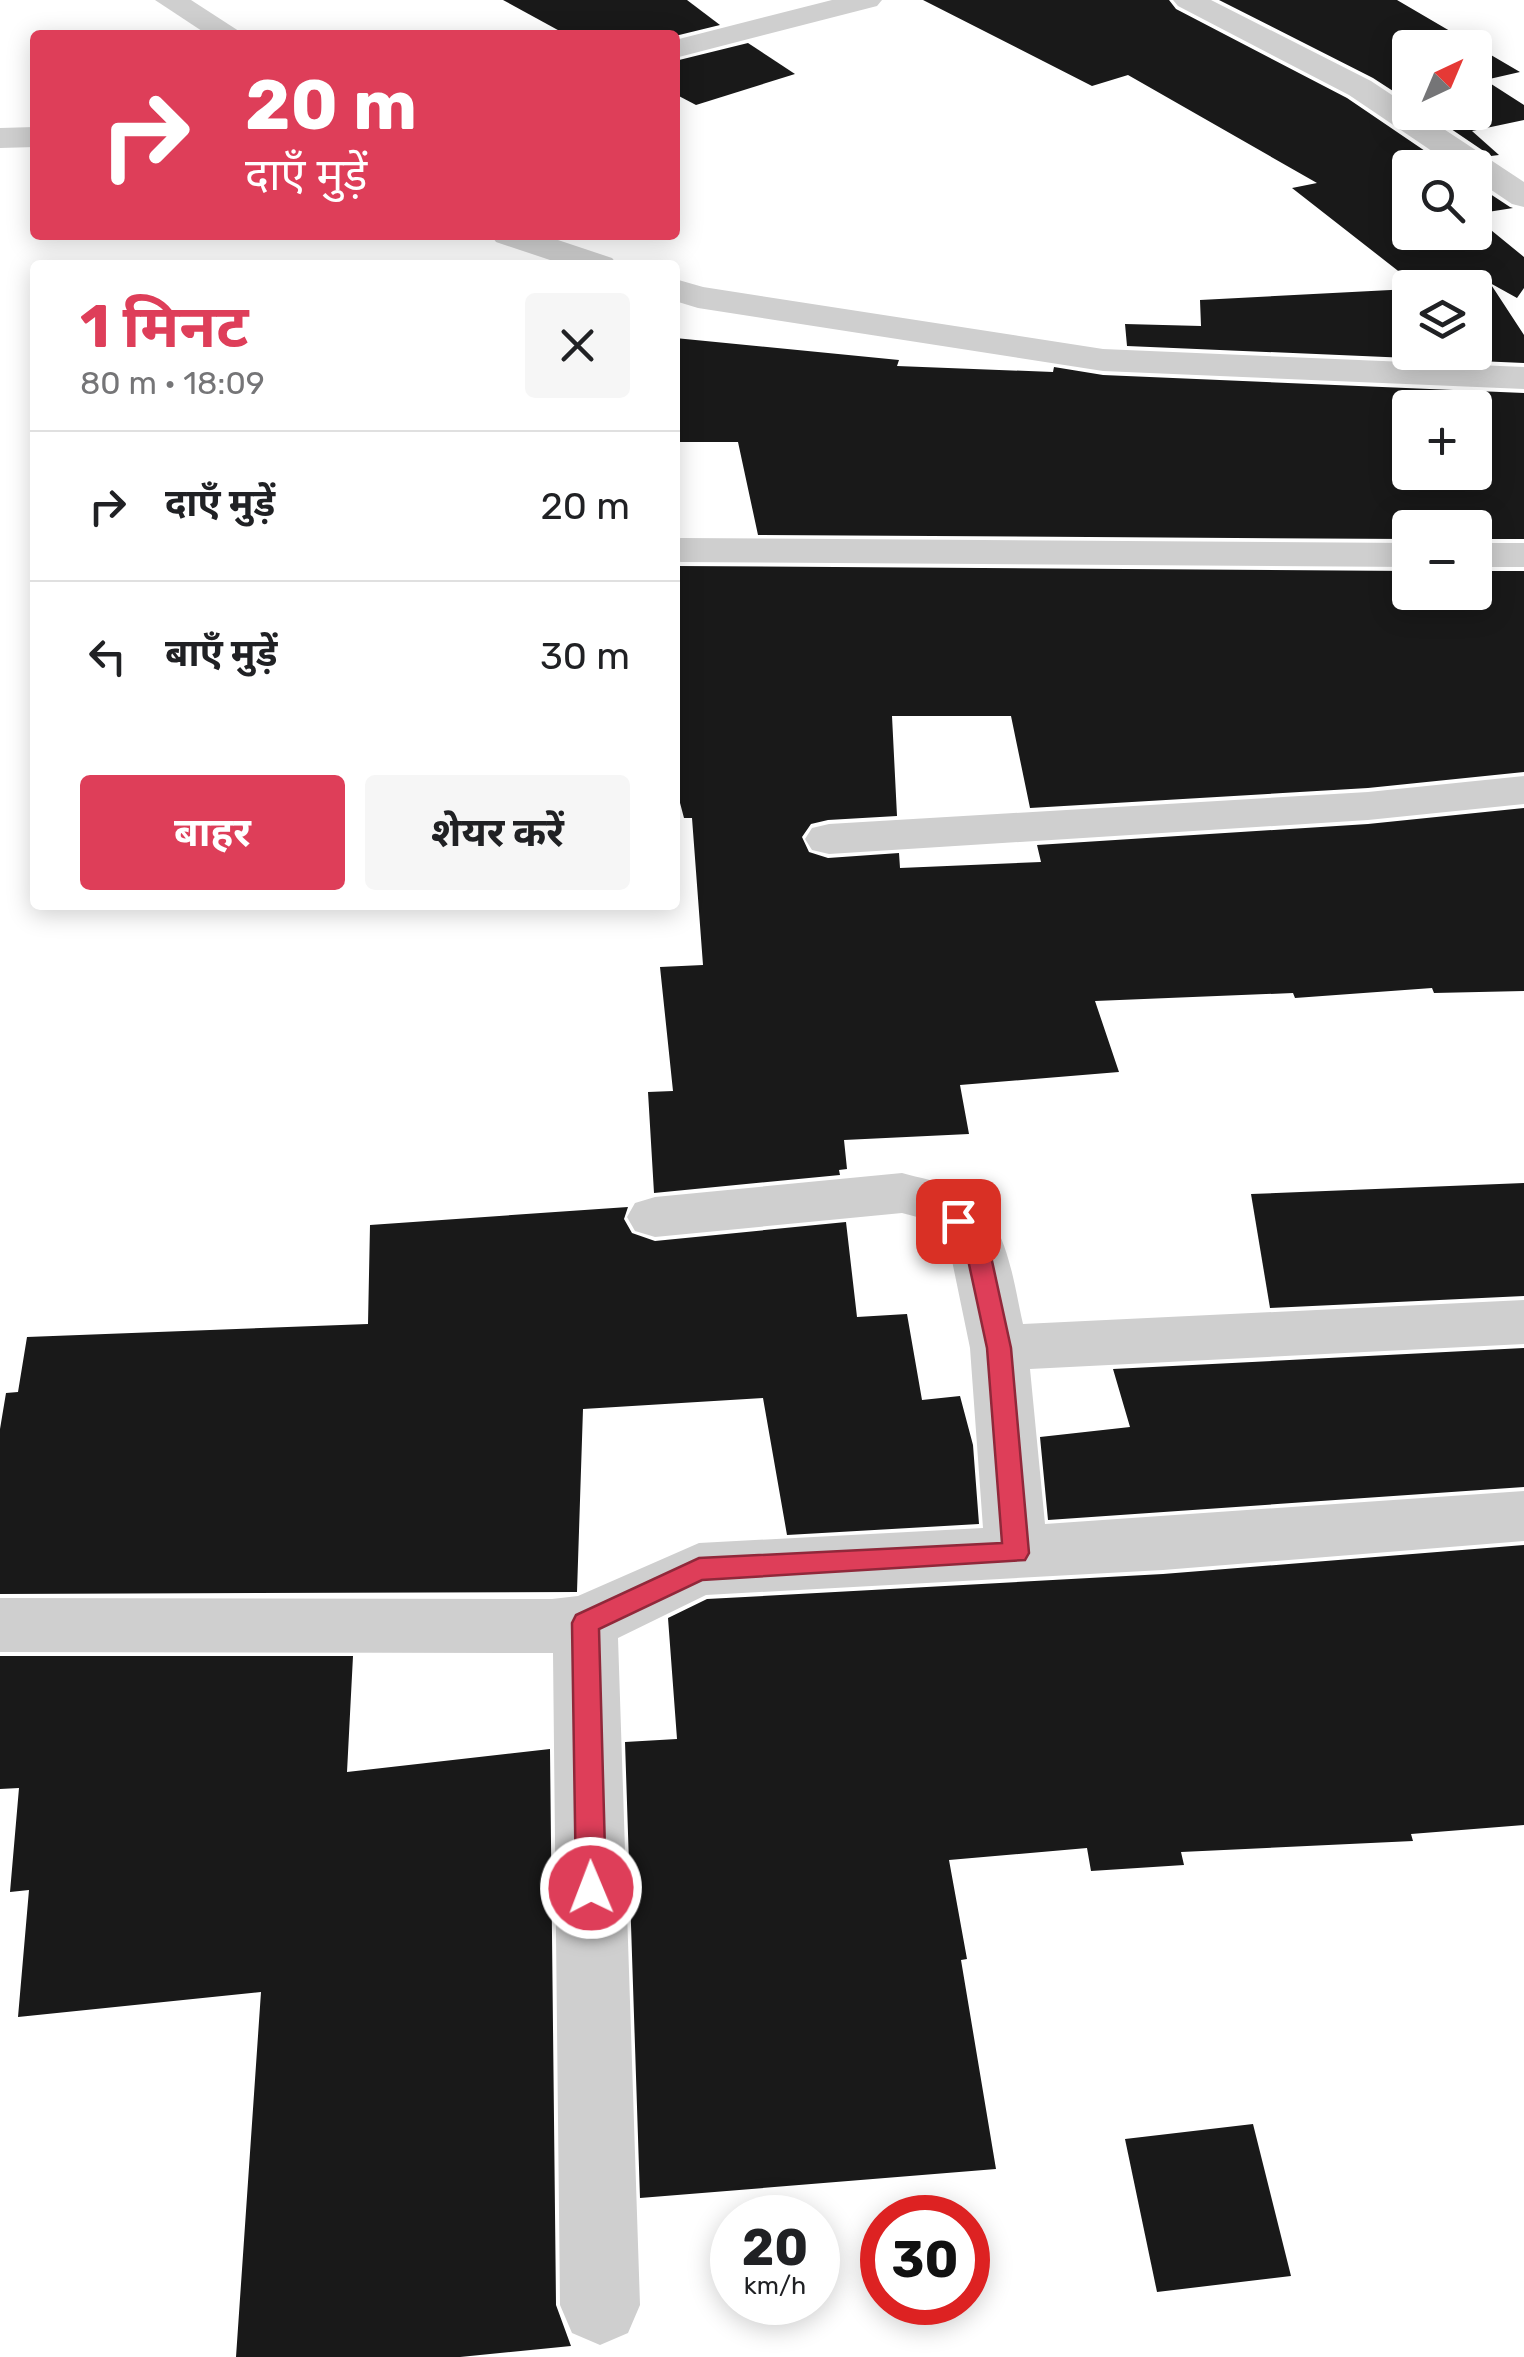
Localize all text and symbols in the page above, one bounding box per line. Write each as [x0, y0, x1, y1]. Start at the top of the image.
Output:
north arrow [1392, 30, 1492, 130]
map controls [1392, 30, 1492, 610]
text: 20 m [245, 64, 417, 147]
icon: right [80, 70, 210, 200]
text: दाएँ मुड़ें [245, 148, 367, 201]
button: search [1392, 150, 1492, 250]
button: layers [1392, 270, 1492, 370]
text: 1 मिनट [80, 291, 249, 362]
button: close [525, 293, 630, 398]
text: 80 m · 18:09 [80, 364, 265, 402]
button: + [1392, 390, 1492, 490]
icon: right [80, 479, 135, 534]
text: दाएँ मुड़ें [165, 480, 275, 526]
text: 20 m [540, 483, 630, 529]
button: − [1392, 510, 1492, 610]
icon: left [80, 629, 135, 684]
text: बाएँ मुड़ें [165, 630, 277, 676]
text: 30 m [540, 633, 630, 679]
button: बाहर [80, 775, 345, 890]
button: शेयर करें [365, 775, 630, 890]
pin [916, 1179, 1001, 1264]
icon: arrive [931, 1194, 986, 1249]
position arrow [539, 1836, 643, 1940]
speed limit sign: 30 [860, 2195, 990, 2325]
text: 20 [742, 2218, 808, 2278]
text: km/h [744, 2271, 806, 2300]

